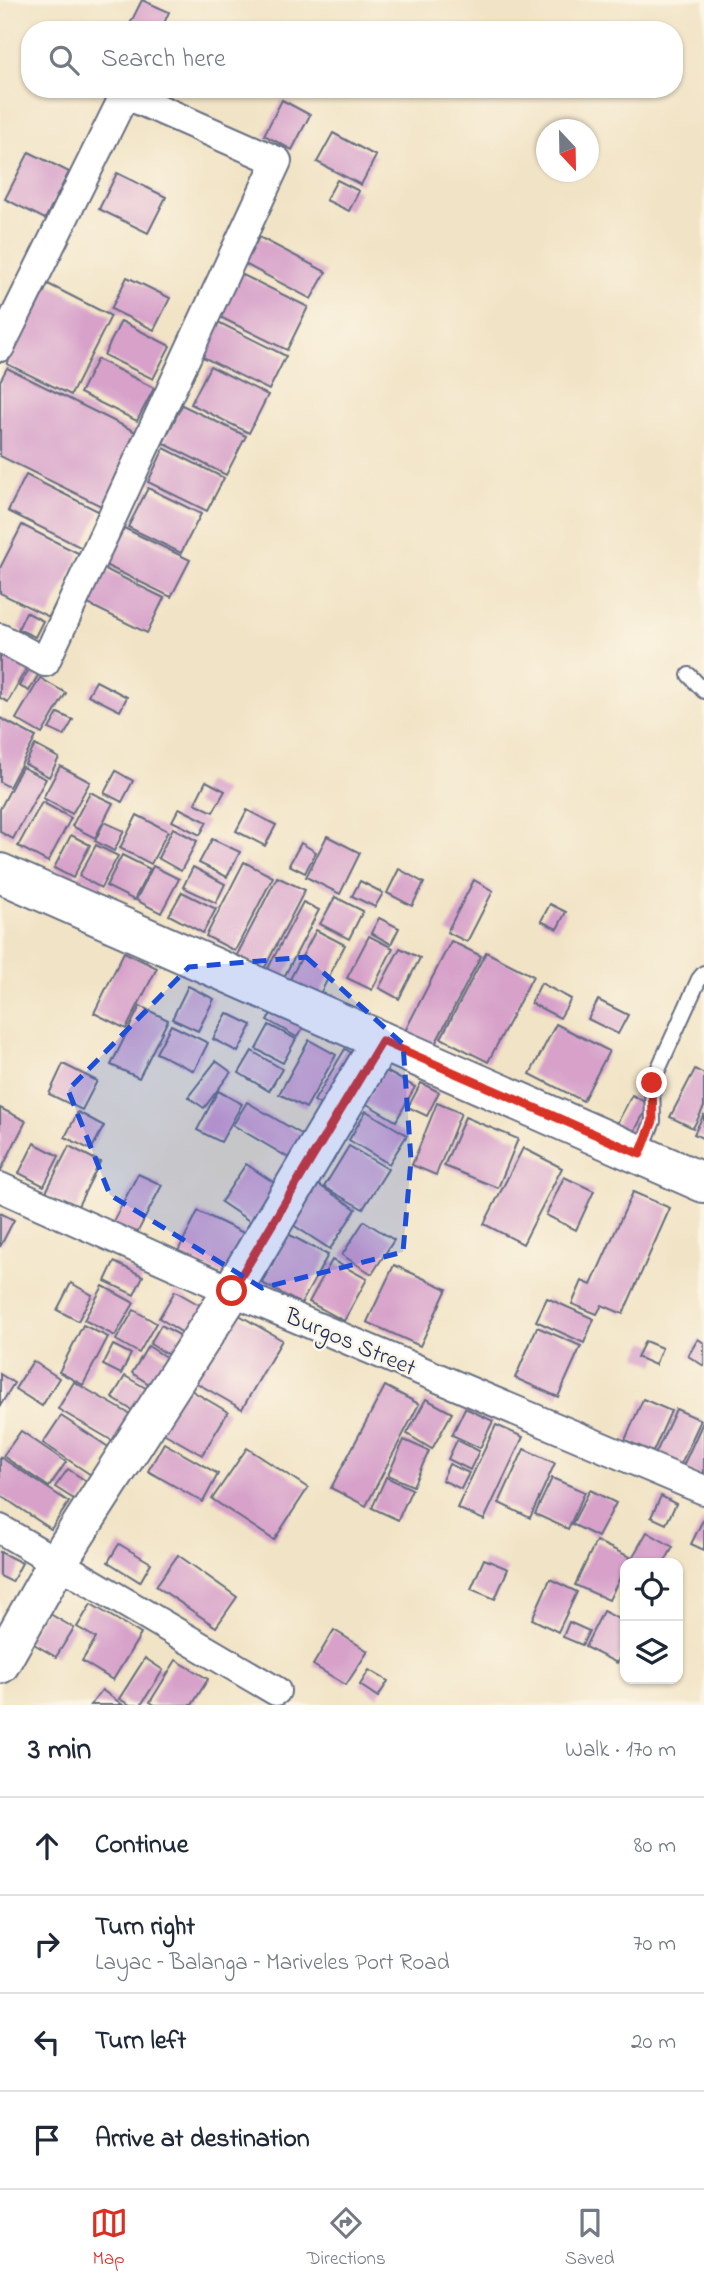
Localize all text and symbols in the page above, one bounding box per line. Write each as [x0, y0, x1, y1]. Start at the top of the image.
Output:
search box [21, 21, 683, 98]
icon: search [45, 41, 83, 79]
text: Search here [101, 41, 226, 79]
north arrow [536, 119, 599, 182]
route end [636, 1067, 667, 1098]
route start [216, 1275, 247, 1306]
street label: Burgos Street [278, 1300, 421, 1387]
map controls [620, 1558, 683, 1684]
button: locate [620, 1558, 683, 1621]
button: layers [620, 1621, 683, 1684]
text: 3 min [28, 1729, 91, 1773]
text: Walk · 170 m [565, 1734, 676, 1767]
icon: ahead [28, 1827, 66, 1865]
text: Continue [95, 1827, 188, 1865]
text: 80 m [634, 1830, 676, 1863]
text: Turn right [95, 1909, 195, 1947]
icon: right [28, 1925, 66, 1963]
text: 70 m [633, 1928, 676, 1961]
text: Layac – Balanga – Mariveles Port Road [95, 1947, 450, 1980]
icon: left [28, 2023, 66, 2061]
text: Turn left [95, 2023, 186, 2061]
text: 20 m [631, 2026, 676, 2059]
icon: arrive [28, 2121, 66, 2159]
text: Arrive at destination [95, 2121, 310, 2159]
tab: Map [90, 2204, 128, 2273]
tab: Directions [307, 2204, 386, 2273]
tab: Saved [565, 2204, 614, 2273]

